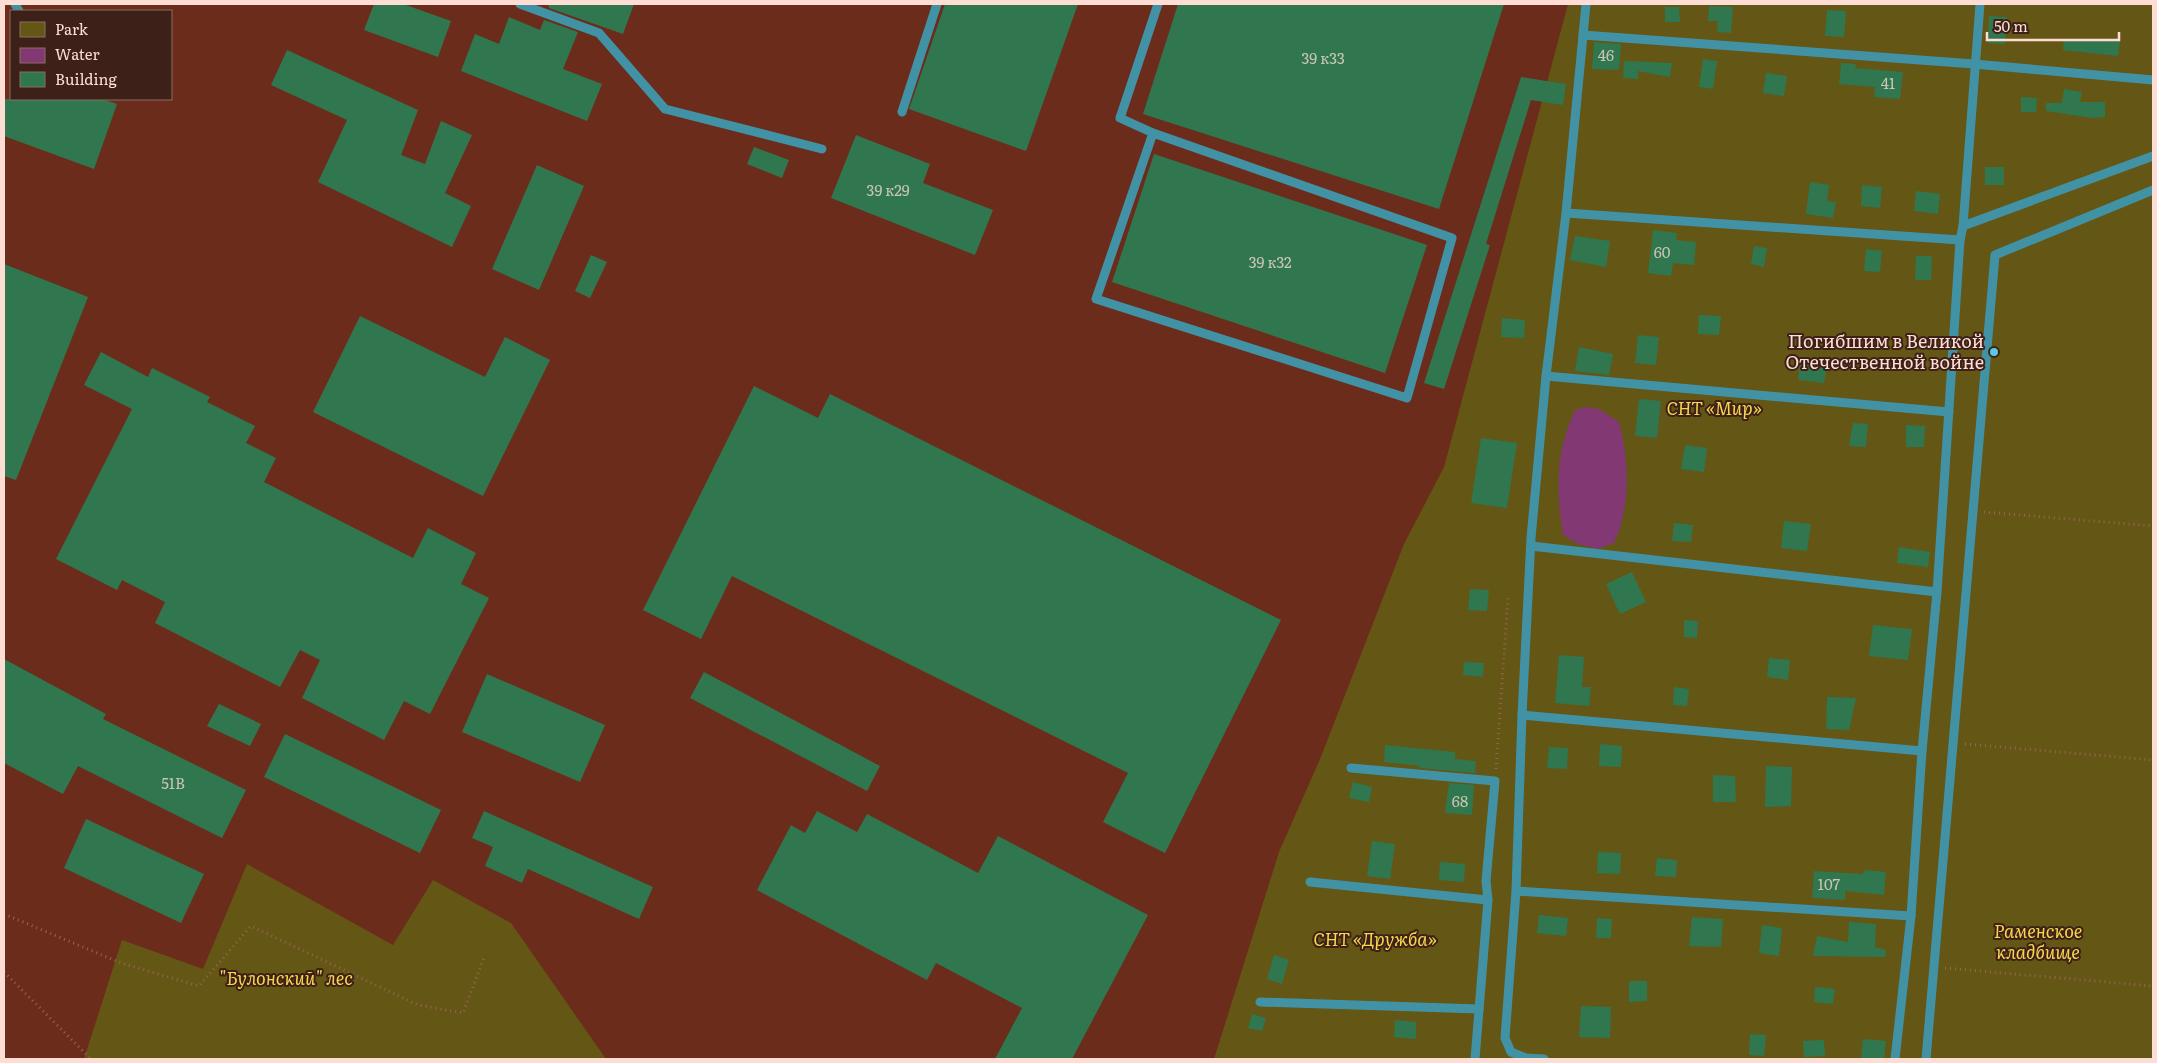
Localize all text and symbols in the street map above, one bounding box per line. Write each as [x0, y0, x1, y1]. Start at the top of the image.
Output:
legend [10, 10, 172, 100]
scale bar [1987, 10, 2120, 42]
text: 50 m [1994, 14, 2028, 37]
text: Park [55, 17, 89, 40]
text: Water [55, 42, 100, 65]
house number: 46 [1598, 43, 1614, 66]
house number: 39 к33 [1301, 46, 1345, 69]
text: Building [55, 67, 117, 90]
house number: 41 [1881, 71, 1895, 94]
house number: 39 к29 [866, 178, 910, 201]
house number: 60 [1654, 240, 1671, 263]
house number: 39 к32 [1248, 250, 1292, 273]
place label: Погибшим в Великой Отечественной войне [1785, 327, 1984, 375]
marker: Погибшим в Великой Отечественной войне [1988, 346, 2000, 358]
park label: СНТ «Мир» [1666, 394, 1762, 421]
house number: 51В [161, 771, 185, 794]
house number: 68 [1452, 789, 1468, 812]
house number: 107 [1818, 872, 1841, 895]
park label: Раменское кладбище [1994, 917, 2082, 965]
park label: СНТ «Дружба» [1313, 925, 1437, 952]
park label: "Булонский" лес [219, 964, 353, 991]

